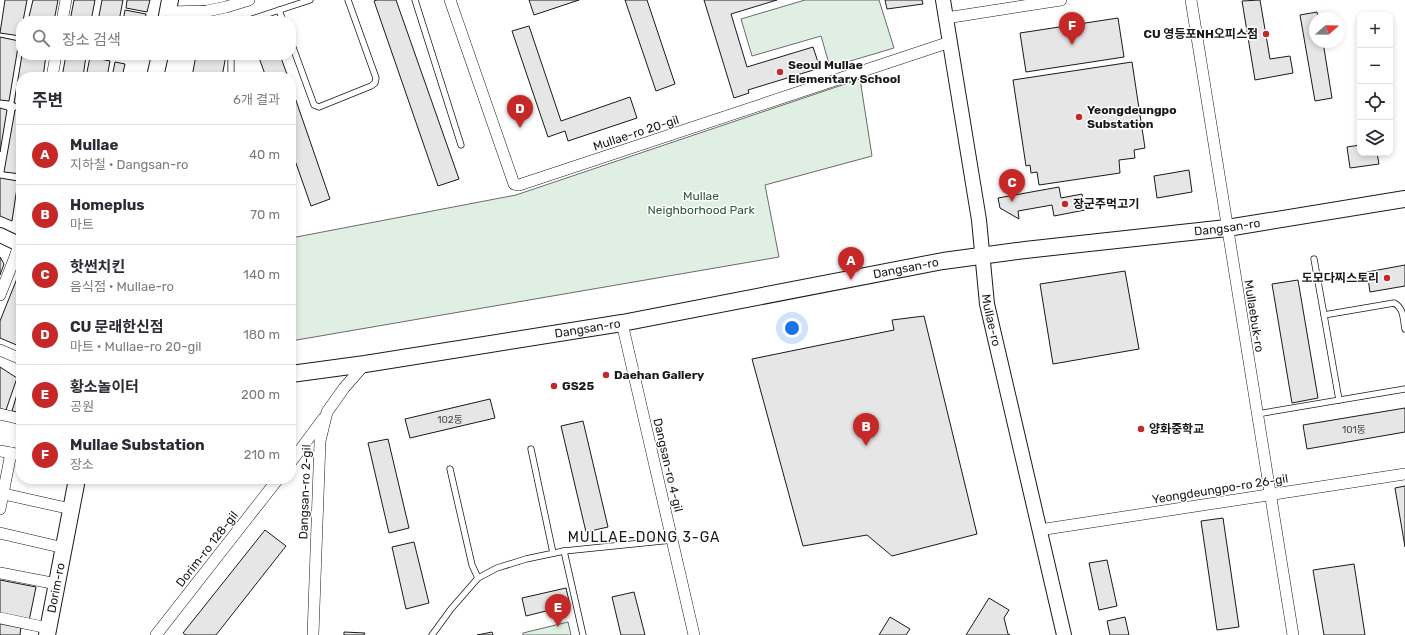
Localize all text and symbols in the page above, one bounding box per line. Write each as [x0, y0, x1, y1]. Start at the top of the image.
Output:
pin: F [1059, 12, 1085, 45]
north arrow [1309, 12, 1345, 48]
map controls [1357, 12, 1393, 156]
button: + [1357, 12, 1393, 48]
search box [16, 16, 296, 60]
icon: search [30, 27, 52, 49]
place label: CU 영등포NH오피스점 [1143, 27, 1258, 41]
marker: CU 영등포NH오피스점 [1261, 29, 1271, 39]
text: 장소 검색 [62, 31, 121, 49]
button: − [1357, 48, 1393, 84]
place label: Seoul Mullae Elementary School [788, 58, 900, 86]
marker: Seoul Mullae Elementary School [775, 67, 785, 77]
button: locate [1357, 84, 1393, 120]
text: 주변 [32, 90, 63, 110]
text: 6개 결과 [233, 92, 280, 107]
pin: D [507, 95, 533, 128]
place label: Yeongdeungpo Substation [1087, 103, 1177, 131]
street label: Mullae-ro 20-gil [591, 112, 681, 153]
marker: Yeongdeungpo Substation [1074, 112, 1084, 122]
button: layers [1357, 120, 1393, 156]
text: Mullae [70, 136, 118, 154]
text: A [40, 147, 50, 162]
text: 40 m [249, 147, 280, 162]
text: 지하철 · Dangsan-ro [70, 157, 189, 172]
pin: C [999, 169, 1025, 202]
park label: Mullae Neighborhood Park [647, 189, 755, 217]
text: Homeplus [70, 196, 145, 214]
place label: 장군주먹고기 [1073, 197, 1139, 211]
marker: 장군주먹고기 [1060, 199, 1070, 209]
text: B [40, 207, 50, 222]
text: 70 m [250, 207, 280, 222]
street label: Dangsan-ro [1193, 216, 1261, 239]
text: 마트 [70, 217, 94, 232]
pin: A [838, 247, 864, 280]
street label: Dangsan-ro [872, 255, 940, 281]
text: 핫썬치킨 [70, 258, 125, 276]
text: C [40, 267, 50, 282]
text: 140 m [243, 267, 280, 282]
place label: 도모다찌스토리 [1302, 271, 1379, 285]
marker: 도모다찌스토리 [1382, 273, 1392, 283]
text: 음식점 · Mullae-ro [70, 279, 174, 294]
street label: Mullaebuk-ro [1241, 279, 1267, 353]
street label: Mullae-ro [979, 294, 1004, 348]
street label: Dangsan-ro [554, 316, 622, 341]
text: CU 문래한신점 [70, 318, 164, 336]
your location [782, 318, 802, 338]
text: D [40, 327, 50, 342]
text: 180 m [243, 327, 280, 342]
text: 마트 · Mullae-ro 20-gil [70, 339, 202, 354]
place label: Daehan Gallery [614, 368, 704, 382]
marker: Daehan Gallery [601, 370, 611, 380]
text: 황소놀이터 [70, 378, 139, 396]
place label: GS25 [562, 379, 594, 393]
marker: GS25 [549, 381, 559, 391]
text: E [41, 387, 49, 402]
text: 200 m [241, 387, 280, 402]
text: 공원 [70, 399, 94, 414]
pin: B [853, 413, 879, 446]
house number: 102동 [437, 414, 463, 426]
street label: Dangsan-ro 4-gil [650, 417, 686, 513]
place label: 양화중학교 [1149, 422, 1204, 436]
marker: 양화중학교 [1136, 424, 1146, 434]
house number: 101동 [1342, 424, 1366, 436]
text: Mullae Substation [70, 436, 205, 454]
street label: Dangsan-ro 2-gil [296, 444, 314, 540]
text: F [41, 447, 49, 462]
text: 210 m [244, 447, 280, 462]
text: 장소 [70, 457, 94, 472]
street label: Yeongdeungpo-ro 26-gil [1151, 471, 1289, 507]
street label: Dorim-ro 128-gil [173, 508, 241, 590]
district label: MULLAE-DONG 3-GA [568, 529, 720, 546]
street label: Dorim-ro [44, 562, 68, 614]
pin: E [545, 594, 571, 627]

